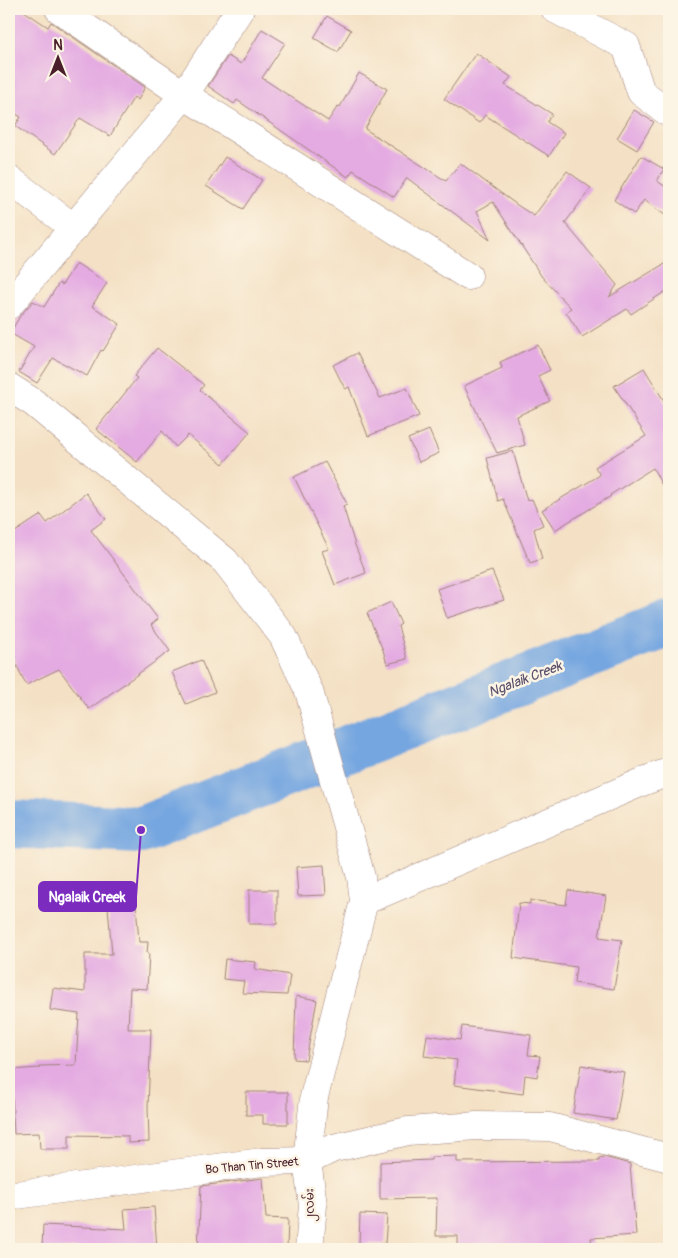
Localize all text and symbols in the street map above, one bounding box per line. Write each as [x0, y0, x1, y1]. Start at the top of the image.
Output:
north arrow [32, 32, 82, 82]
text: N [53, 37, 63, 54]
water label: Ngalaik Creek [486, 657, 565, 701]
callout: Ngalaik Creek [39, 882, 136, 911]
text: Ngalaik Creek [48, 889, 126, 906]
street label: Bo Than Tin Street [205, 1154, 299, 1178]
street label: ၂လမ်း [300, 1188, 320, 1222]

